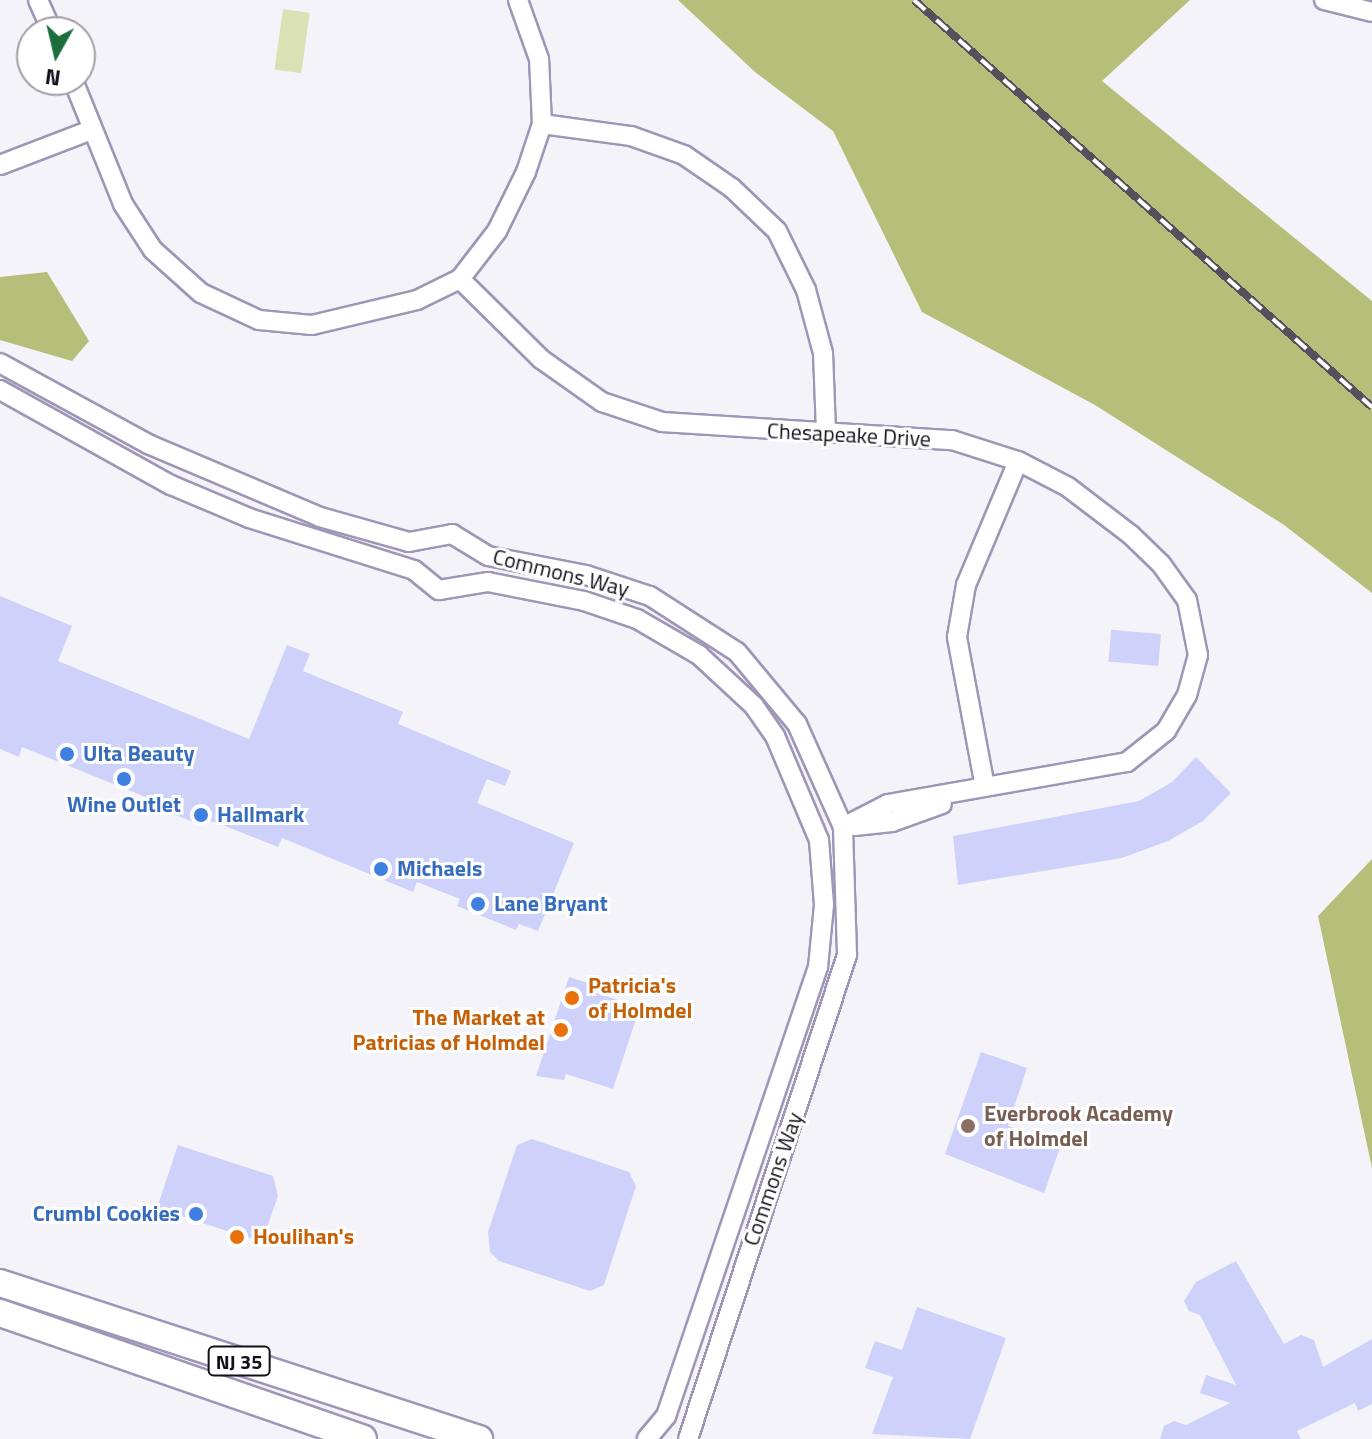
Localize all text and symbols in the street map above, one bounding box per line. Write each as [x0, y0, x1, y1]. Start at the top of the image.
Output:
north arrow [16, 16, 96, 96]
text: N [43, 60, 63, 96]
street label: Chesapeake Drive [766, 418, 932, 452]
street label: Commons Way [490, 543, 632, 603]
place label: Ulta Beauty [83, 741, 194, 767]
marker: Ulta Beauty [58, 745, 76, 763]
marker: Wine Outlet [115, 770, 133, 788]
place label: Wine Outlet [67, 792, 181, 818]
place label: Hallmark [217, 802, 304, 828]
marker: Hallmark [192, 806, 210, 824]
place label: Michaels [397, 856, 482, 882]
marker: Michaels [372, 860, 390, 878]
place label: Lane Bryant [494, 891, 608, 917]
marker: Lane Bryant [469, 895, 487, 913]
place label: Patricia's of Holmdel [588, 972, 692, 1024]
marker: Patricia's of Holmdel [563, 989, 581, 1007]
place label: The Market at Patricias of Holmdel [353, 1004, 545, 1056]
marker: The Market at Patricias of Holmdel [552, 1021, 570, 1039]
place label: Everbrook Academy of Holmdel [984, 1100, 1173, 1152]
street label: Commons Way [738, 1109, 808, 1249]
marker: Everbrook Academy of Holmdel [959, 1117, 977, 1135]
place label: Crumbl Cookies [33, 1201, 180, 1227]
marker: Crumbl Cookies [187, 1205, 205, 1223]
place label: Houlihan's [253, 1224, 354, 1250]
marker: Houlihan's [228, 1228, 246, 1246]
road number: NJ 35 [207, 1345, 271, 1377]

